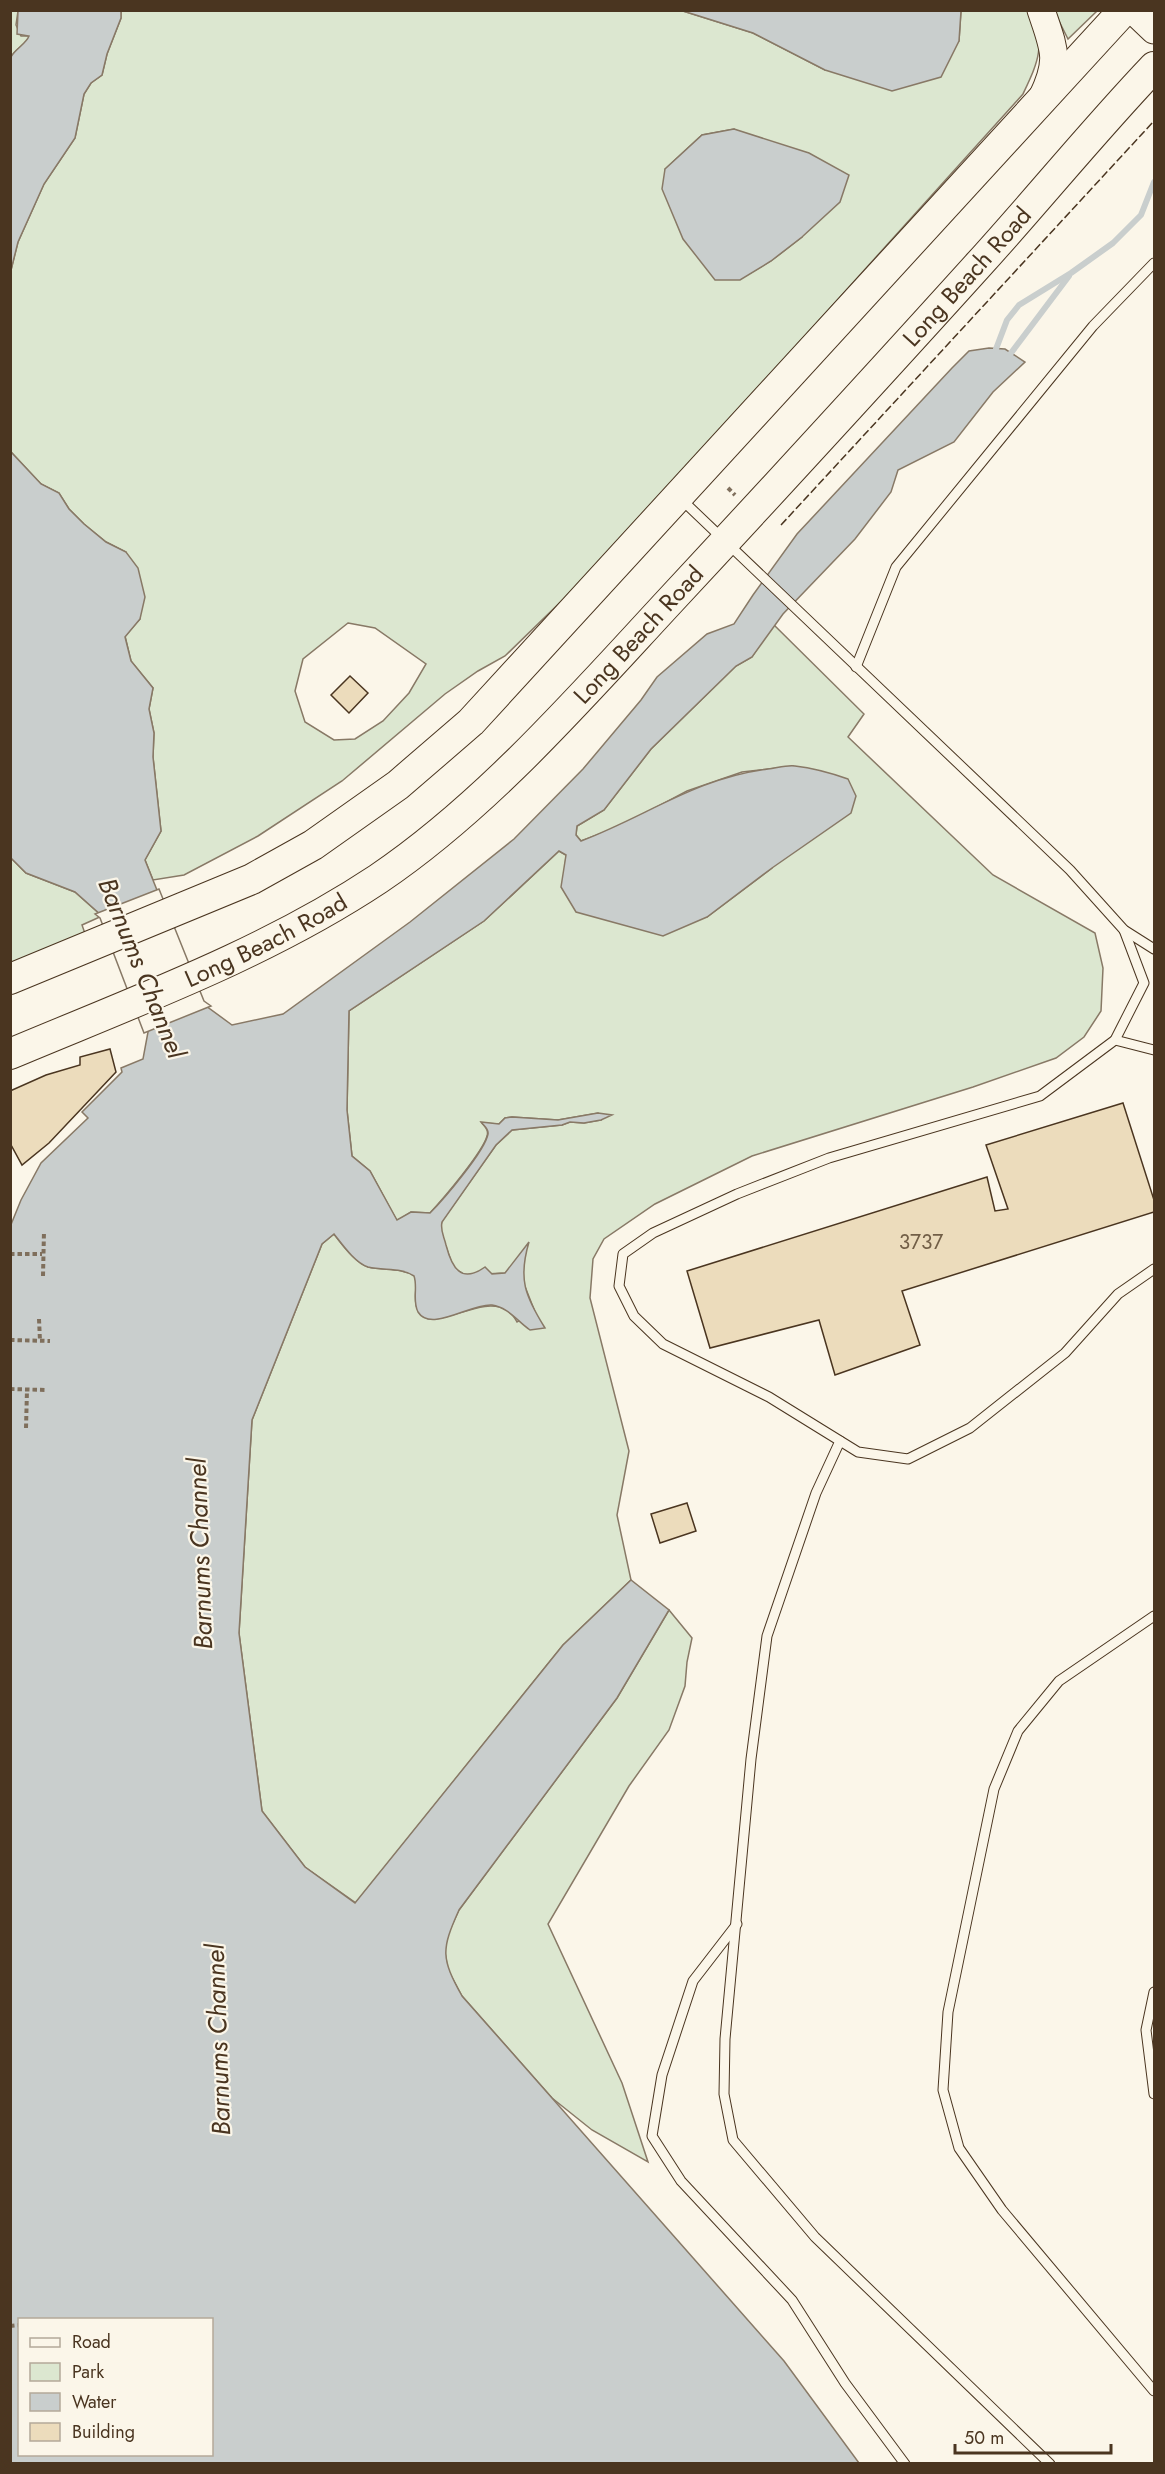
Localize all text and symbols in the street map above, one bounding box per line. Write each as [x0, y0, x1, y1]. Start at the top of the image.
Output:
street label: Long Beach Road [894, 199, 1039, 354]
street label: Long Beach Road [565, 557, 711, 712]
water label: Barnums Channel [89, 872, 196, 1065]
street label: Long Beach Road [179, 885, 354, 996]
house number: 3737 [899, 1227, 943, 1257]
water label: Barnums Channel [178, 1456, 222, 1650]
water label: Barnums Channel [196, 1942, 240, 2136]
legend [18, 2318, 213, 2456]
text: Road [72, 2329, 111, 2355]
text: Park [72, 2359, 104, 2385]
text: Water [72, 2389, 117, 2415]
scale bar [955, 2417, 1111, 2455]
text: Building [72, 2419, 135, 2445]
text: 50 m [964, 2425, 1004, 2451]

